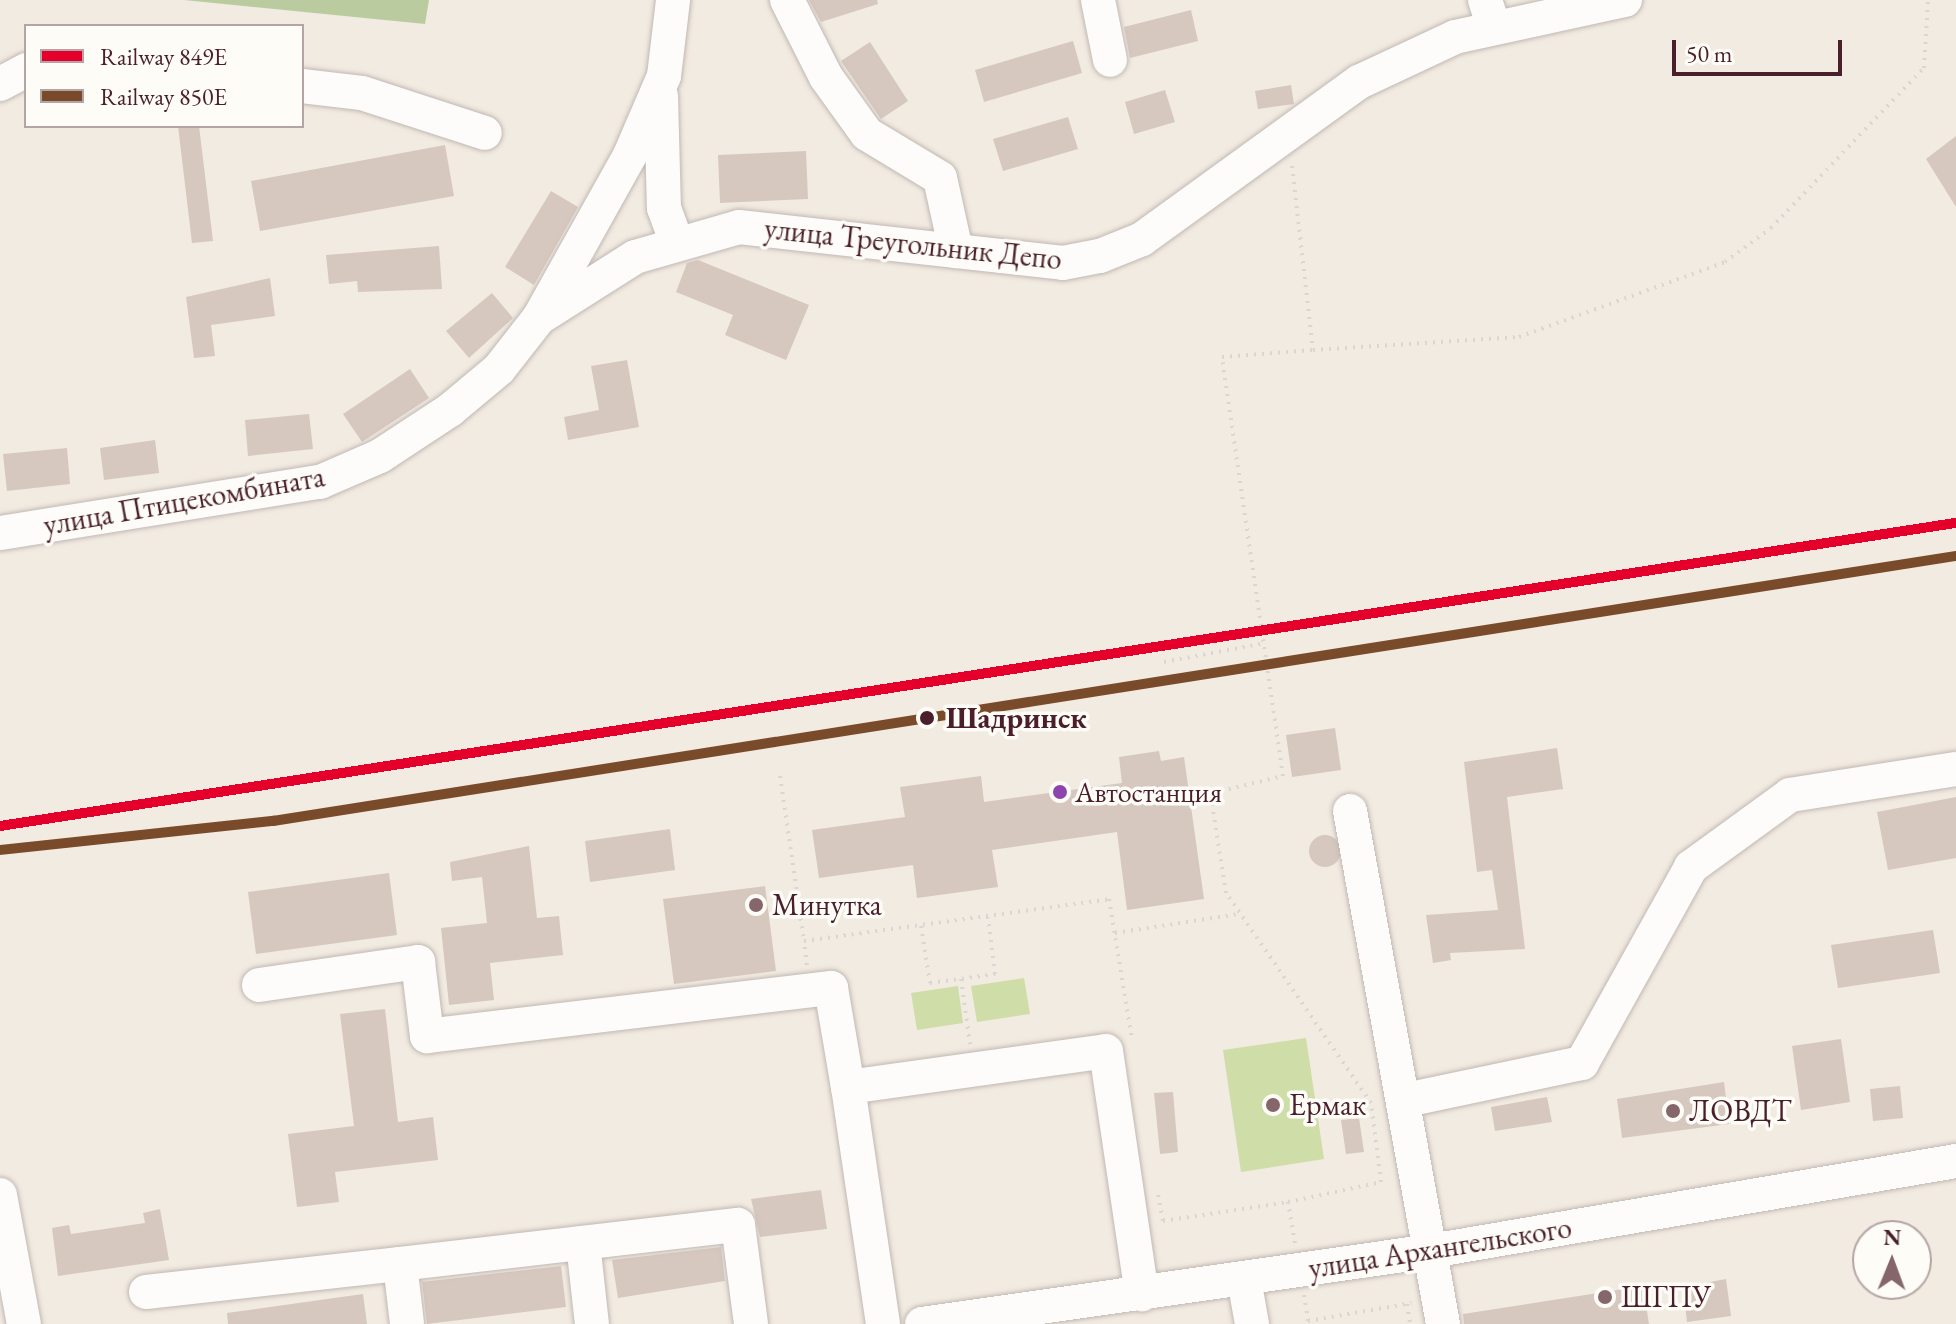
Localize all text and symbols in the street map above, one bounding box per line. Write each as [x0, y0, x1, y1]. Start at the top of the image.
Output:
legend [24, 24, 304, 128]
scale bar [1676, 24, 1846, 74]
text: 50 m [1686, 38, 1733, 69]
text: Railway 849Е [100, 41, 227, 72]
text: Railway 850Е [100, 81, 227, 112]
street label: улица Треугольник Депо [762, 210, 1064, 278]
street label: улица Птицекомбината [40, 459, 328, 543]
place label: Шадринск [946, 700, 1087, 736]
marker: Шадринск [915, 706, 939, 730]
place label: Автостанция [1075, 775, 1222, 809]
marker: Автостанция [1052, 784, 1068, 800]
place label: Минутка [772, 887, 882, 923]
marker: Минутка [747, 896, 765, 914]
place label: Ермак [1289, 1087, 1366, 1123]
place label: ЛОВДТ [1689, 1093, 1792, 1129]
marker: Ермак [1264, 1096, 1282, 1114]
marker: ЛОВДТ [1664, 1102, 1682, 1120]
street label: улица Архангельского [1306, 1209, 1574, 1287]
north arrow [1852, 1220, 1932, 1300]
text: N [1883, 1223, 1902, 1252]
place label: ШГПУ [1621, 1279, 1711, 1315]
marker: ШГПУ [1596, 1288, 1614, 1306]

